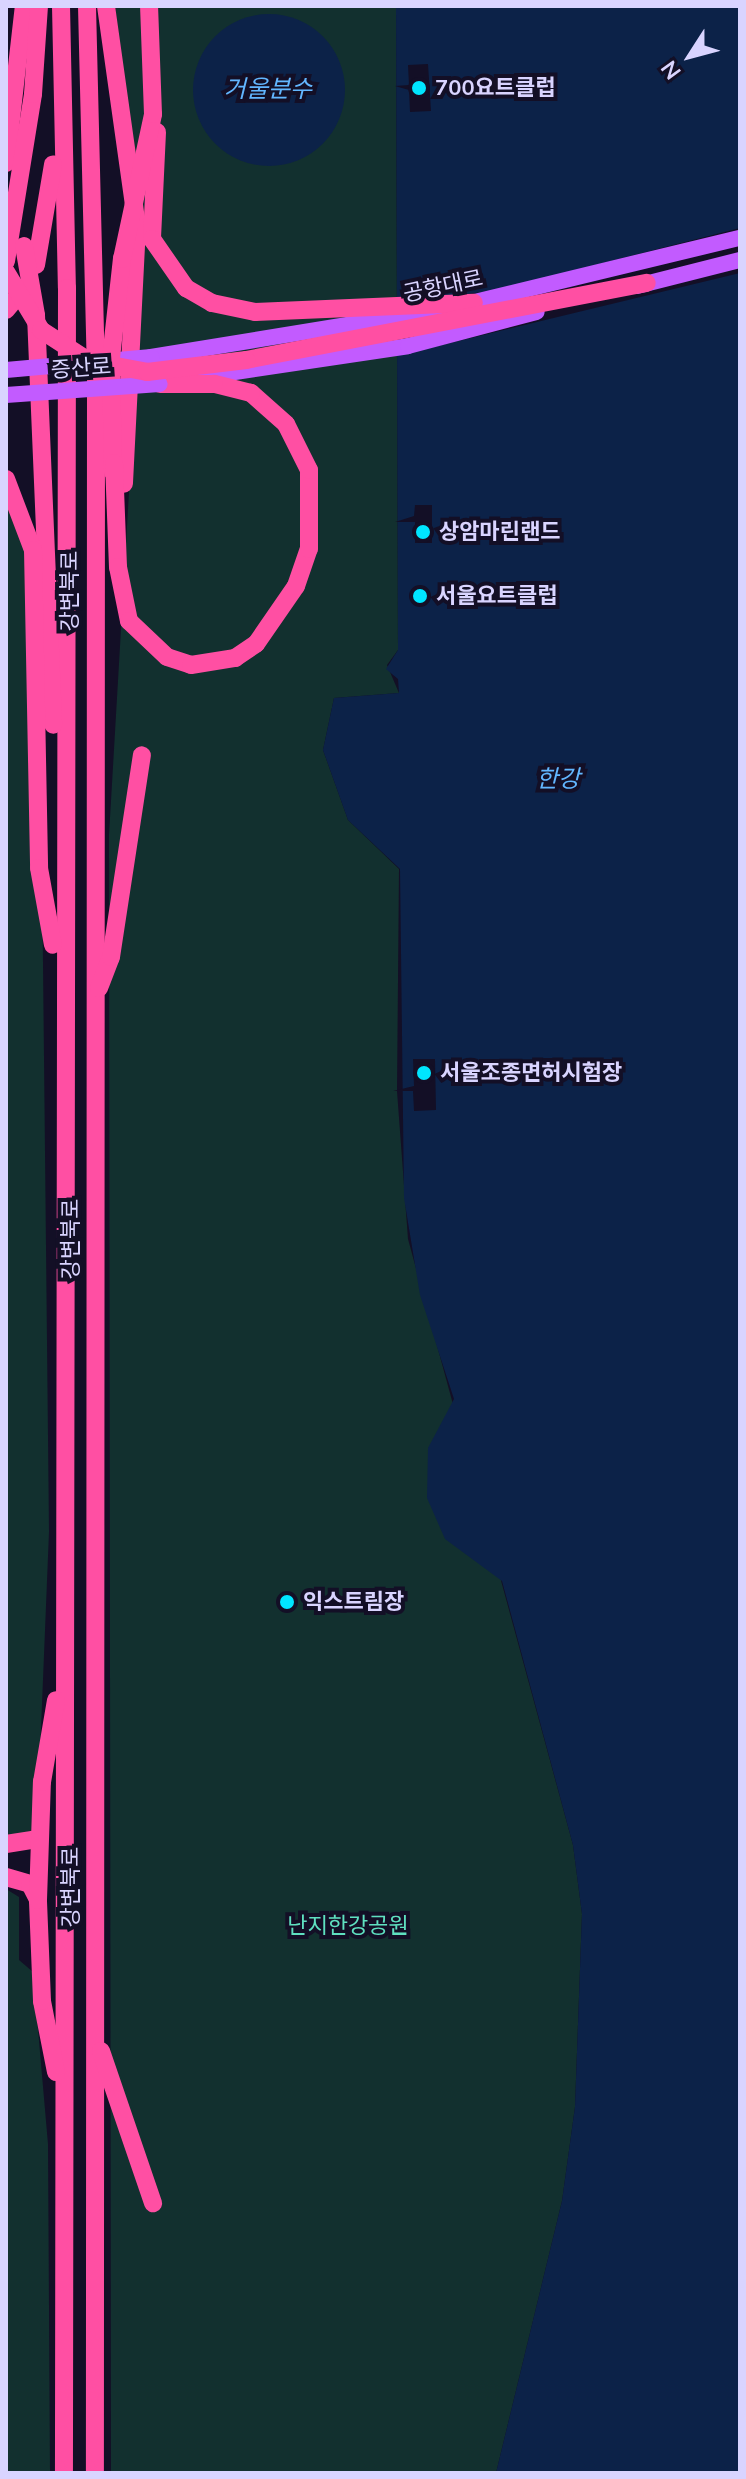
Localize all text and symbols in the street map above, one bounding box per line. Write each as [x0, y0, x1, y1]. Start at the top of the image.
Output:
north arrow [650, 16, 730, 96]
text: N [654, 55, 687, 85]
water label: 거울분수 [224, 75, 312, 103]
place label: 700요트클럽 [435, 75, 556, 101]
marker: 700요트클럽 [410, 79, 428, 97]
street label: 공항대로 [401, 265, 485, 307]
street label: 증산로 [50, 353, 112, 383]
place label: 상암마린랜드 [439, 519, 560, 545]
marker: 상암마린랜드 [414, 523, 432, 541]
street label: 강변북로 [57, 551, 83, 631]
place label: 서울요트클럽 [436, 583, 557, 609]
marker: 서울요트클럽 [411, 587, 429, 605]
water label: 한강 [536, 765, 580, 793]
place label: 서울조종면허시험장 [440, 1060, 622, 1086]
marker: 서울조종면허시험장 [415, 1064, 433, 1082]
street label: 강변북로 [58, 1199, 84, 1279]
place label: 익스트림장 [303, 1589, 404, 1615]
marker: 익스트림장 [278, 1593, 296, 1611]
street label: 강변북로 [58, 1847, 84, 1927]
park label: 난지한강공원 [287, 1913, 409, 1939]

